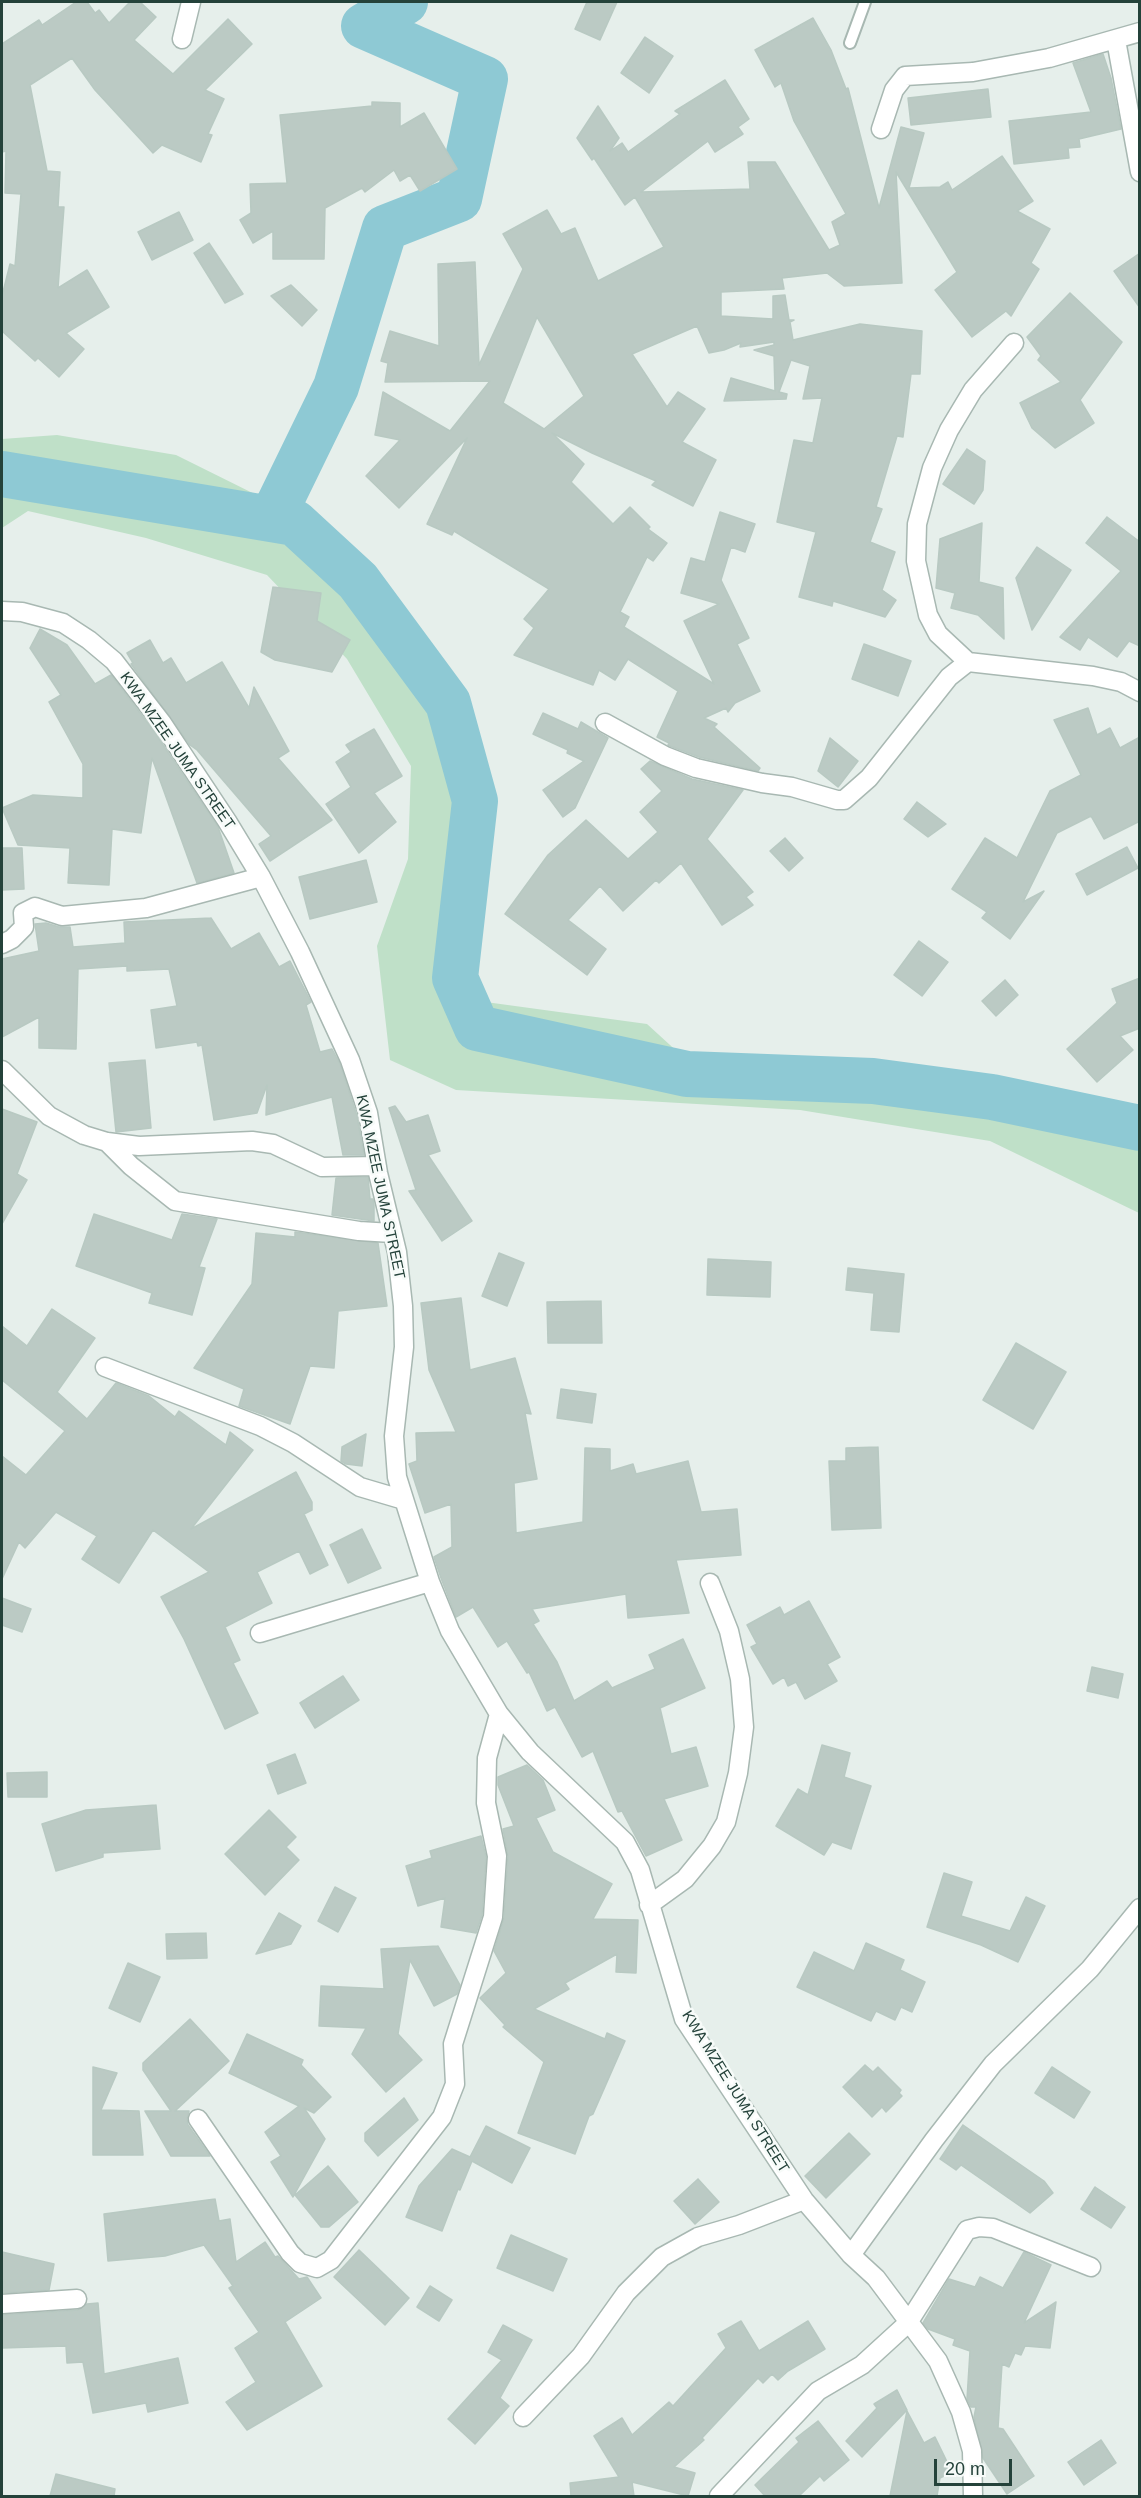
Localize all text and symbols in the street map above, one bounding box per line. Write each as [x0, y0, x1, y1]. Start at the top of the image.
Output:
street label: KWA MZEE JUMA STREET [116, 669, 238, 833]
street label: KWA MZEE JUMA STREET [352, 1093, 408, 1281]
street label: KWA MZEE JUMA STREET [678, 2008, 792, 2176]
scale bar [937, 2447, 1015, 2485]
text: 20 m [945, 2459, 985, 2479]

